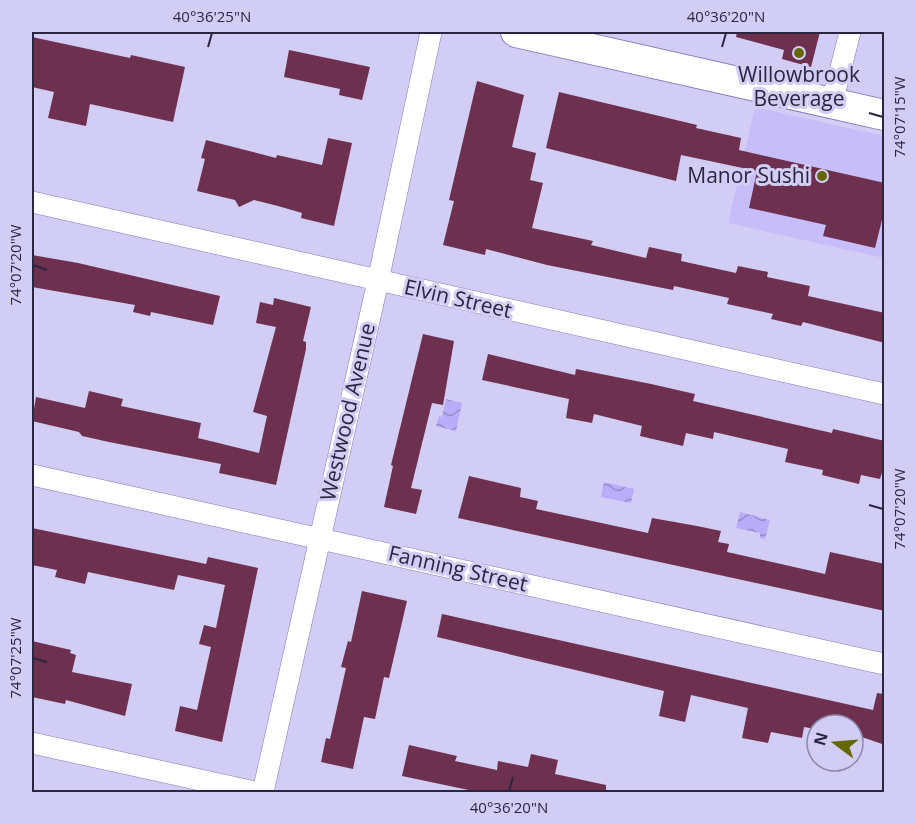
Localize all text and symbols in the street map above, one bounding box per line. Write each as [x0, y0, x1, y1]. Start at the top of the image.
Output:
text: 40°36'25"N [173, 6, 251, 26]
text: 40°36'20"N [687, 6, 765, 26]
marker: Willowbrook Beverage [792, 46, 806, 60]
place label: Willowbrook Beverage [738, 60, 860, 112]
text: 74°07'15"W [889, 76, 909, 158]
place label: Manor Sushi [687, 161, 810, 189]
marker: Manor Sushi [815, 169, 829, 183]
text: 74°07'20"W [5, 224, 25, 306]
street label: Elvin Street [402, 272, 515, 324]
street label: Westwood Avenue [313, 320, 381, 503]
text: 74°07'20"W [889, 468, 909, 550]
street label: Fanning Street [386, 538, 531, 598]
text: 74°07'25"W [5, 617, 25, 699]
north arrow [805, 713, 865, 773]
text: N [808, 730, 833, 748]
text: 40°36'20"N [470, 797, 548, 817]

